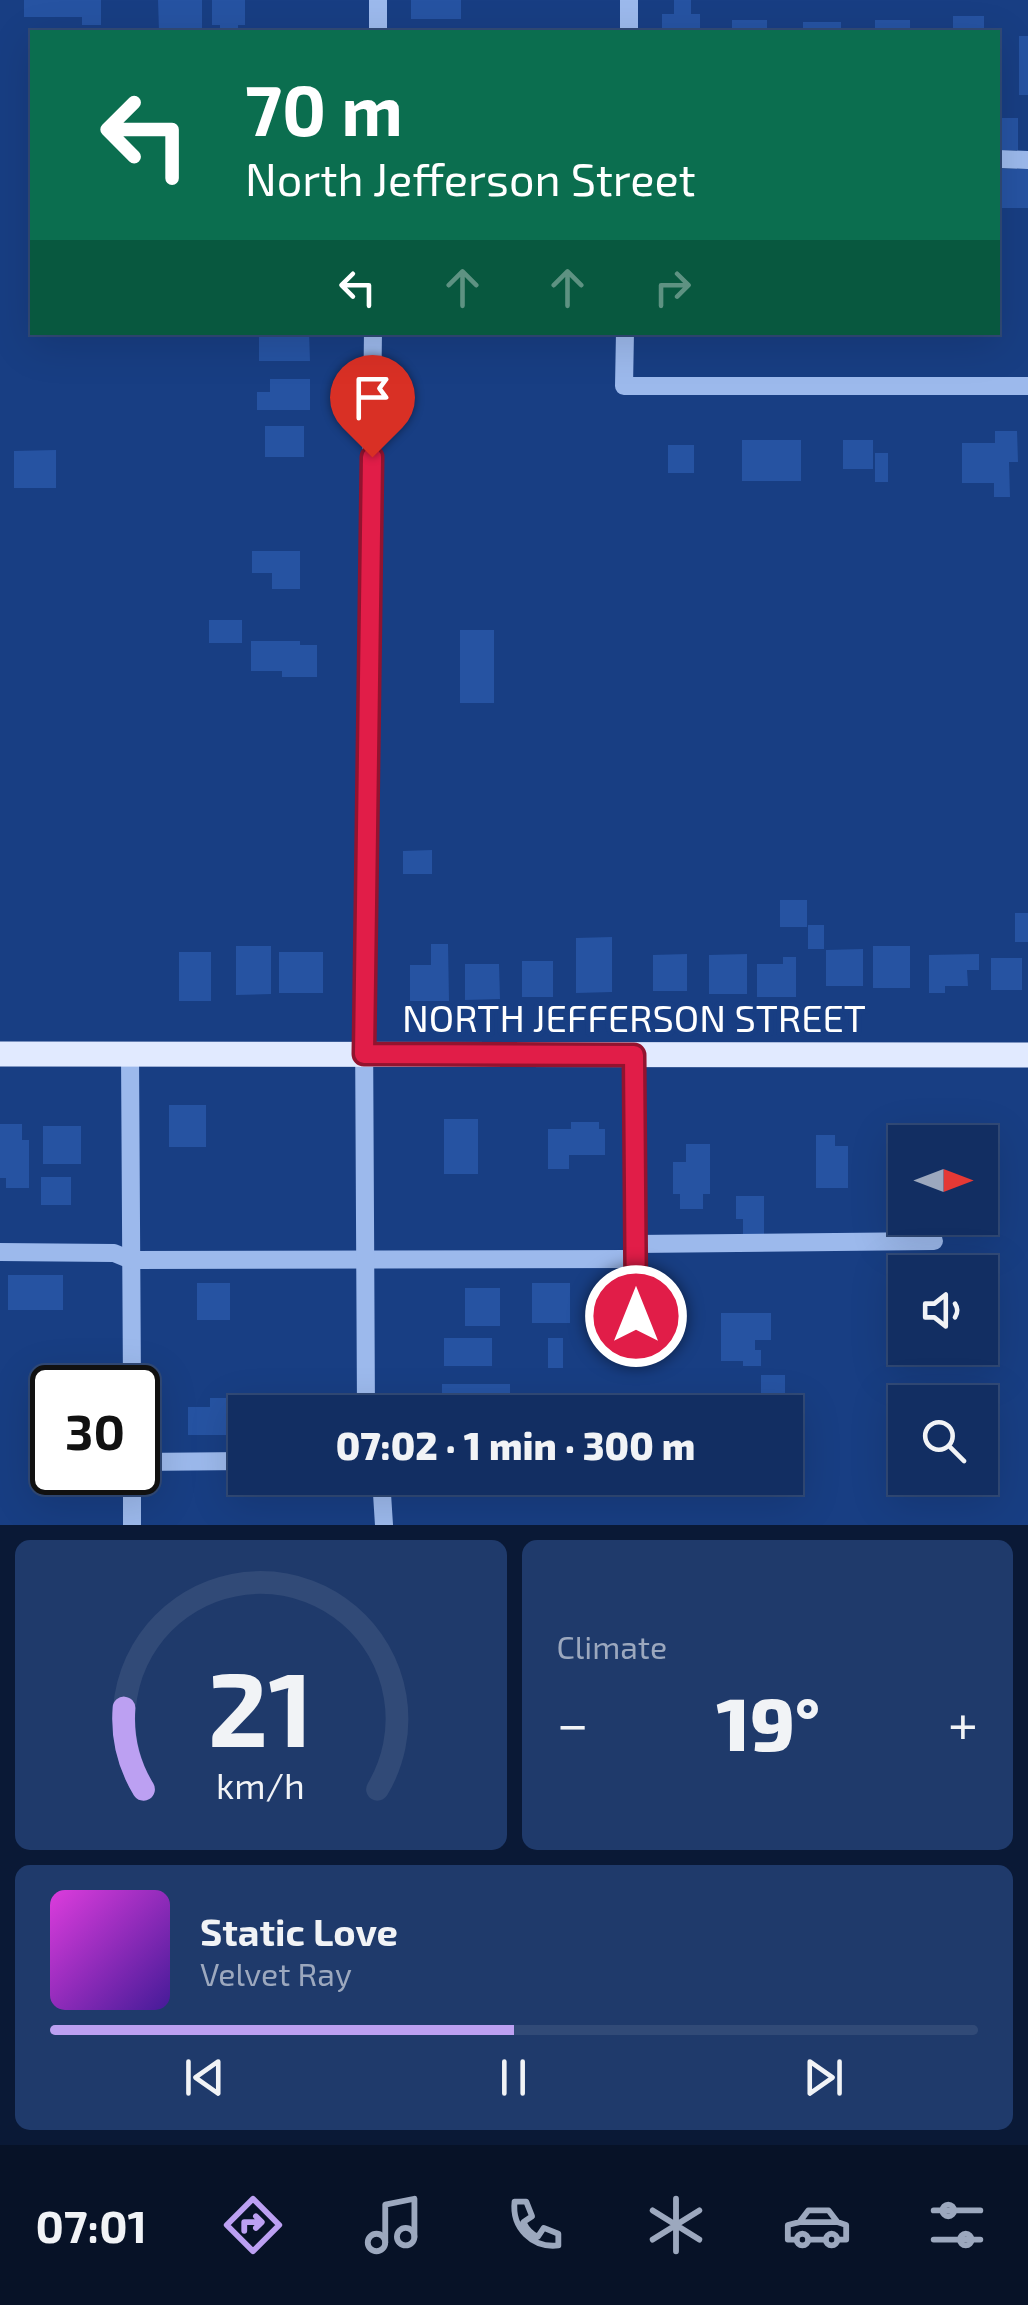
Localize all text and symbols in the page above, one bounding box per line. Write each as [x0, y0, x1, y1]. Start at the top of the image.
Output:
text: 70 m [245, 66, 403, 150]
icon: left [80, 70, 210, 200]
text: North Jefferson Street [245, 151, 696, 205]
icon: left [330, 260, 385, 315]
icon: ahead [435, 260, 490, 315]
icon: ahead [540, 260, 595, 315]
icon: right [645, 260, 700, 315]
pin [330, 355, 415, 458]
icon: arrive [345, 370, 400, 425]
street label: NORTH JEFFERSON STREET [402, 994, 866, 1040]
north arrow [888, 1125, 998, 1235]
map controls [888, 1125, 998, 1495]
button: sound [888, 1255, 998, 1365]
position arrow [584, 1264, 688, 1368]
speed limit sign: 30 [30, 1365, 160, 1495]
button: search [888, 1385, 998, 1495]
text: 07:02 · 1 min · 300 m [336, 1422, 695, 1468]
text: Climate [557, 1627, 667, 1665]
text: 21 [208, 1643, 313, 1768]
text: 19° [716, 1676, 820, 1766]
text: − [557, 1689, 589, 1755]
text: + [948, 1689, 978, 1755]
text: km/h [216, 1763, 305, 1806]
text: Static Love [200, 1908, 398, 1954]
text: Velvet Ray [200, 1954, 352, 1992]
icon: previous [177, 2050, 232, 2105]
icon: pause [486, 2050, 541, 2105]
icon: next [796, 2050, 851, 2105]
icon: directions [218, 2190, 288, 2260]
icon: music [359, 2190, 429, 2260]
icon: phone [500, 2190, 570, 2260]
icon: climate [641, 2190, 711, 2260]
icon: car [782, 2190, 852, 2260]
icon: filters [922, 2190, 992, 2260]
text: 07:01 [35, 2198, 147, 2252]

